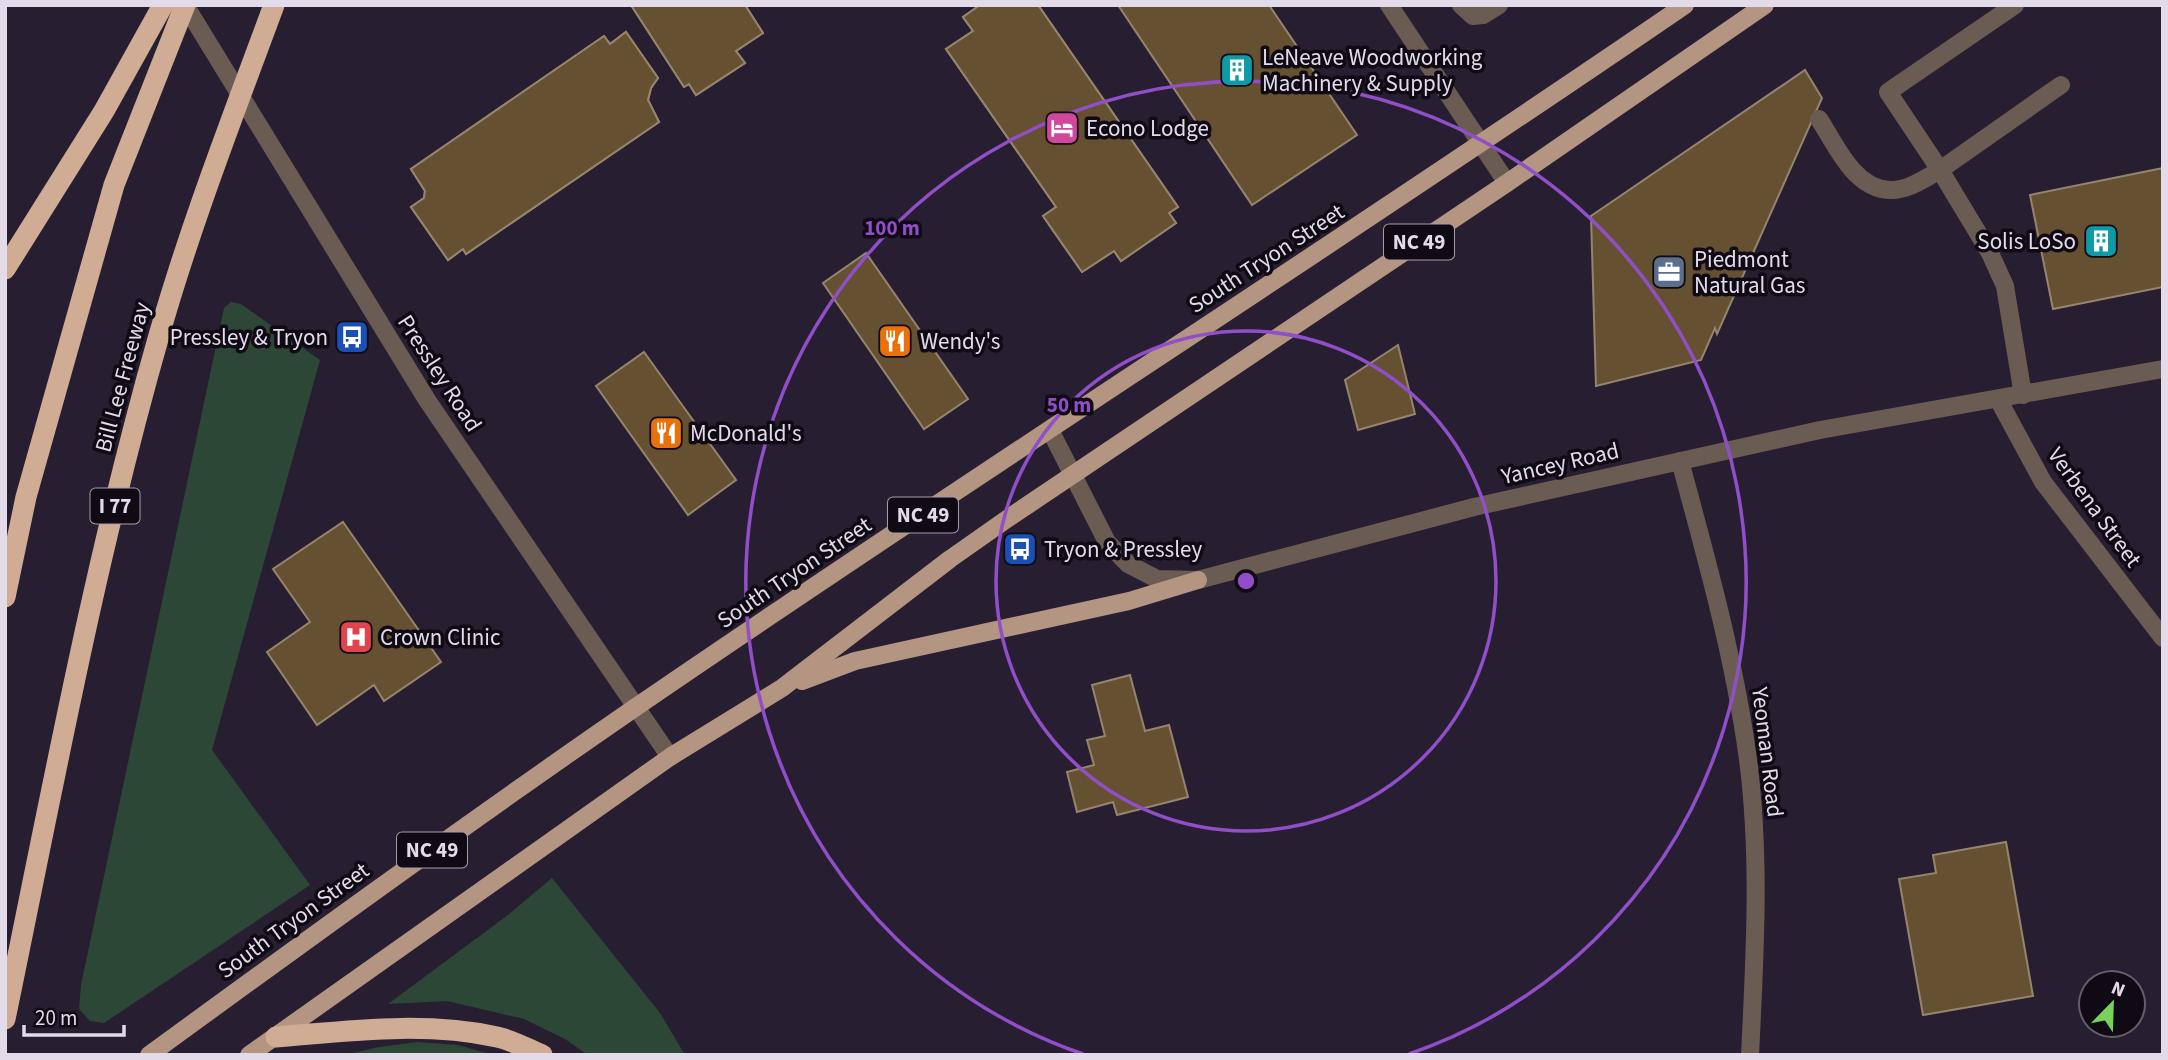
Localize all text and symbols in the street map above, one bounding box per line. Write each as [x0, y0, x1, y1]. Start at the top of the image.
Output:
place label: LeNeave Woodworking Machinery & Supply [1262, 41, 1483, 100]
building icon: LeNeave Woodworking Machinery & Supply [1218, 51, 1256, 89]
hotel icon: Econo Lodge [1043, 109, 1081, 147]
place label: Econo Lodge [1086, 112, 1209, 145]
street label: South Tryon Street [1182, 195, 1351, 321]
text: 100 m [864, 213, 920, 243]
building icon: Solis LoSo [2082, 222, 2120, 260]
road number: NC 49 [1384, 224, 1454, 260]
place label: Solis LoSo [1977, 225, 2076, 258]
place label: Piedmont Natural Gas [1694, 243, 1805, 302]
office icon: Piedmont Natural Gas [1650, 253, 1688, 291]
street label: Bill Lee Freeway [87, 298, 158, 456]
street label: Pressley Road [389, 308, 490, 438]
bus stop icon: Pressley & Tryon [333, 318, 371, 356]
place label: Pressley & Tryon [170, 321, 328, 354]
restaurant icon: Wendy's [876, 322, 914, 360]
place label: Wendy's [920, 325, 1000, 358]
text: 50 m [1047, 390, 1091, 420]
restaurant icon: McDonald's [647, 414, 685, 452]
place label: McDonald's [690, 417, 802, 450]
street label: Yancey Road [1497, 434, 1622, 493]
street label: Verbena Street [2040, 440, 2150, 574]
road number: I 77 [90, 489, 140, 524]
road number: NC 49 [888, 498, 958, 532]
street label: South Tryon Street [710, 508, 878, 636]
bus stop icon: Tryon & Pressley [1001, 530, 1039, 568]
place label: Tryon & Pressley [1044, 533, 1203, 566]
centre of rings [1234, 569, 1258, 593]
hospital icon: Crown Clinic [337, 618, 375, 656]
place label: Crown Clinic [380, 621, 500, 654]
street label: Yeoman Road [1743, 684, 1792, 819]
road number: NC 49 [397, 832, 467, 868]
street label: South Tryon Street [211, 854, 376, 987]
north arrow [2077, 969, 2147, 1039]
text: N [2107, 975, 2129, 1005]
scale bar [24, 993, 124, 1038]
text: 20 m [35, 1003, 77, 1033]

